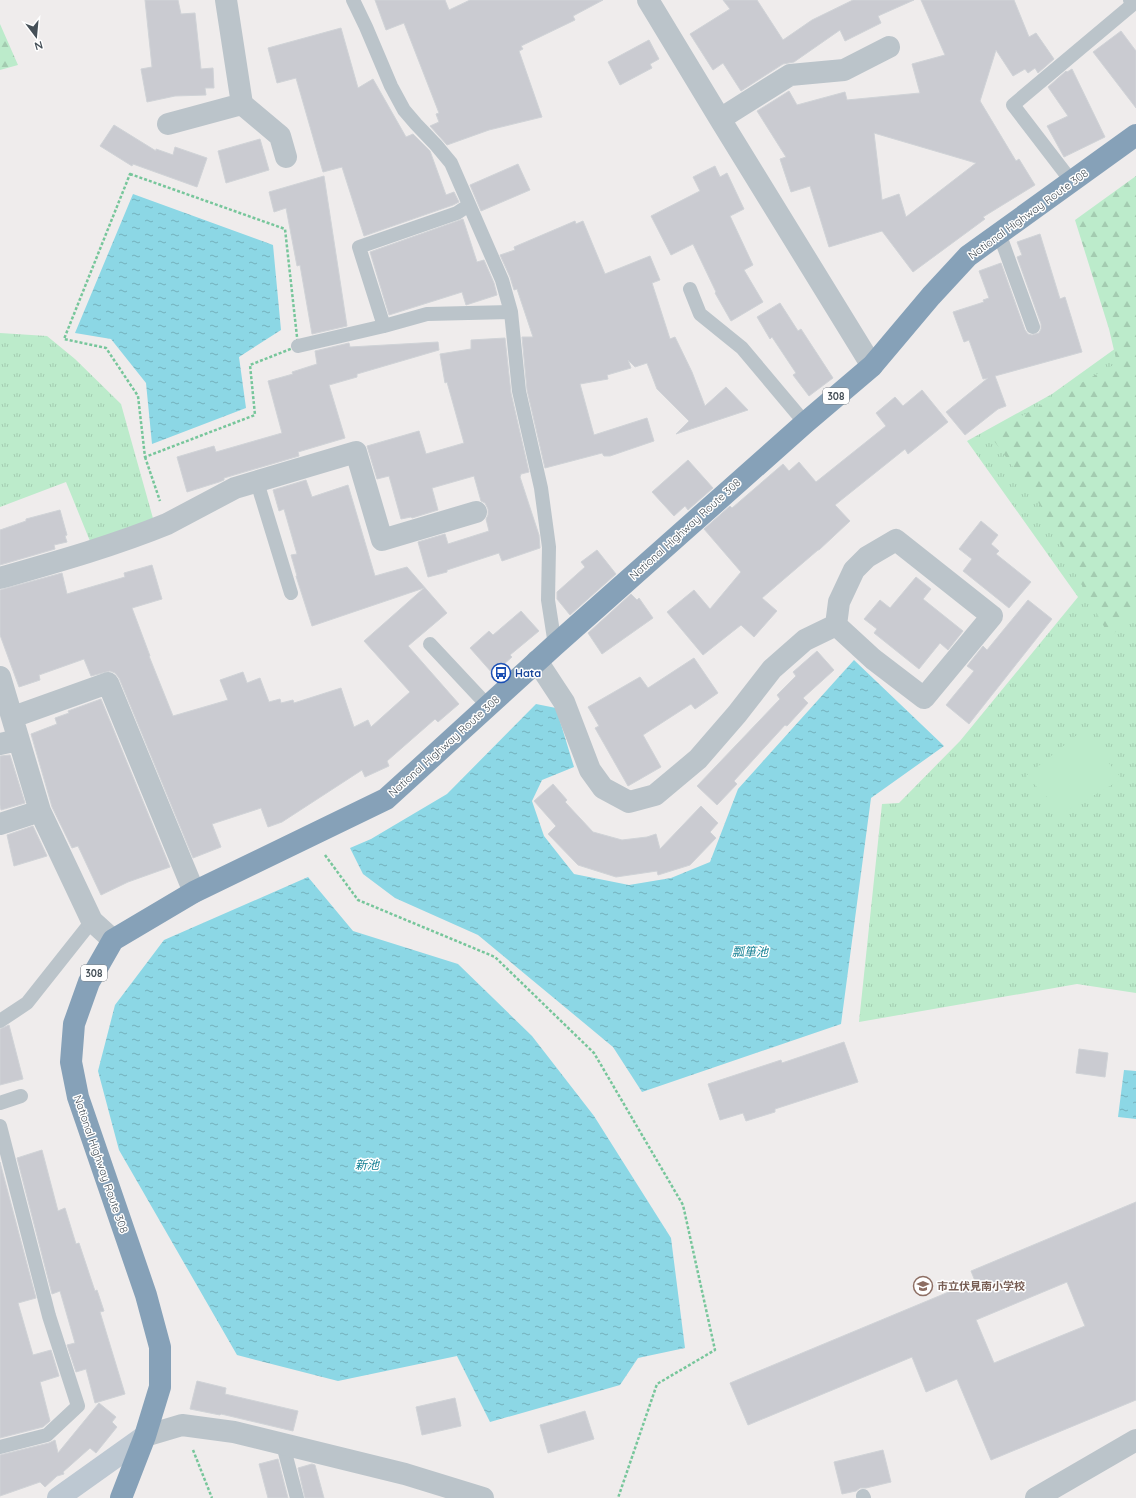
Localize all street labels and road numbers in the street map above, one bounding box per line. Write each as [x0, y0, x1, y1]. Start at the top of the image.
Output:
street label: National Highway Route 308 [965, 166, 1091, 262]
road number: 308 [823, 388, 849, 404]
street label: National Highway Route 308 [626, 475, 744, 583]
street label: National Highway Route 308 [385, 692, 503, 800]
road number: 308 [81, 965, 107, 981]
street label: National Highway Route 308 [71, 1093, 131, 1235]

